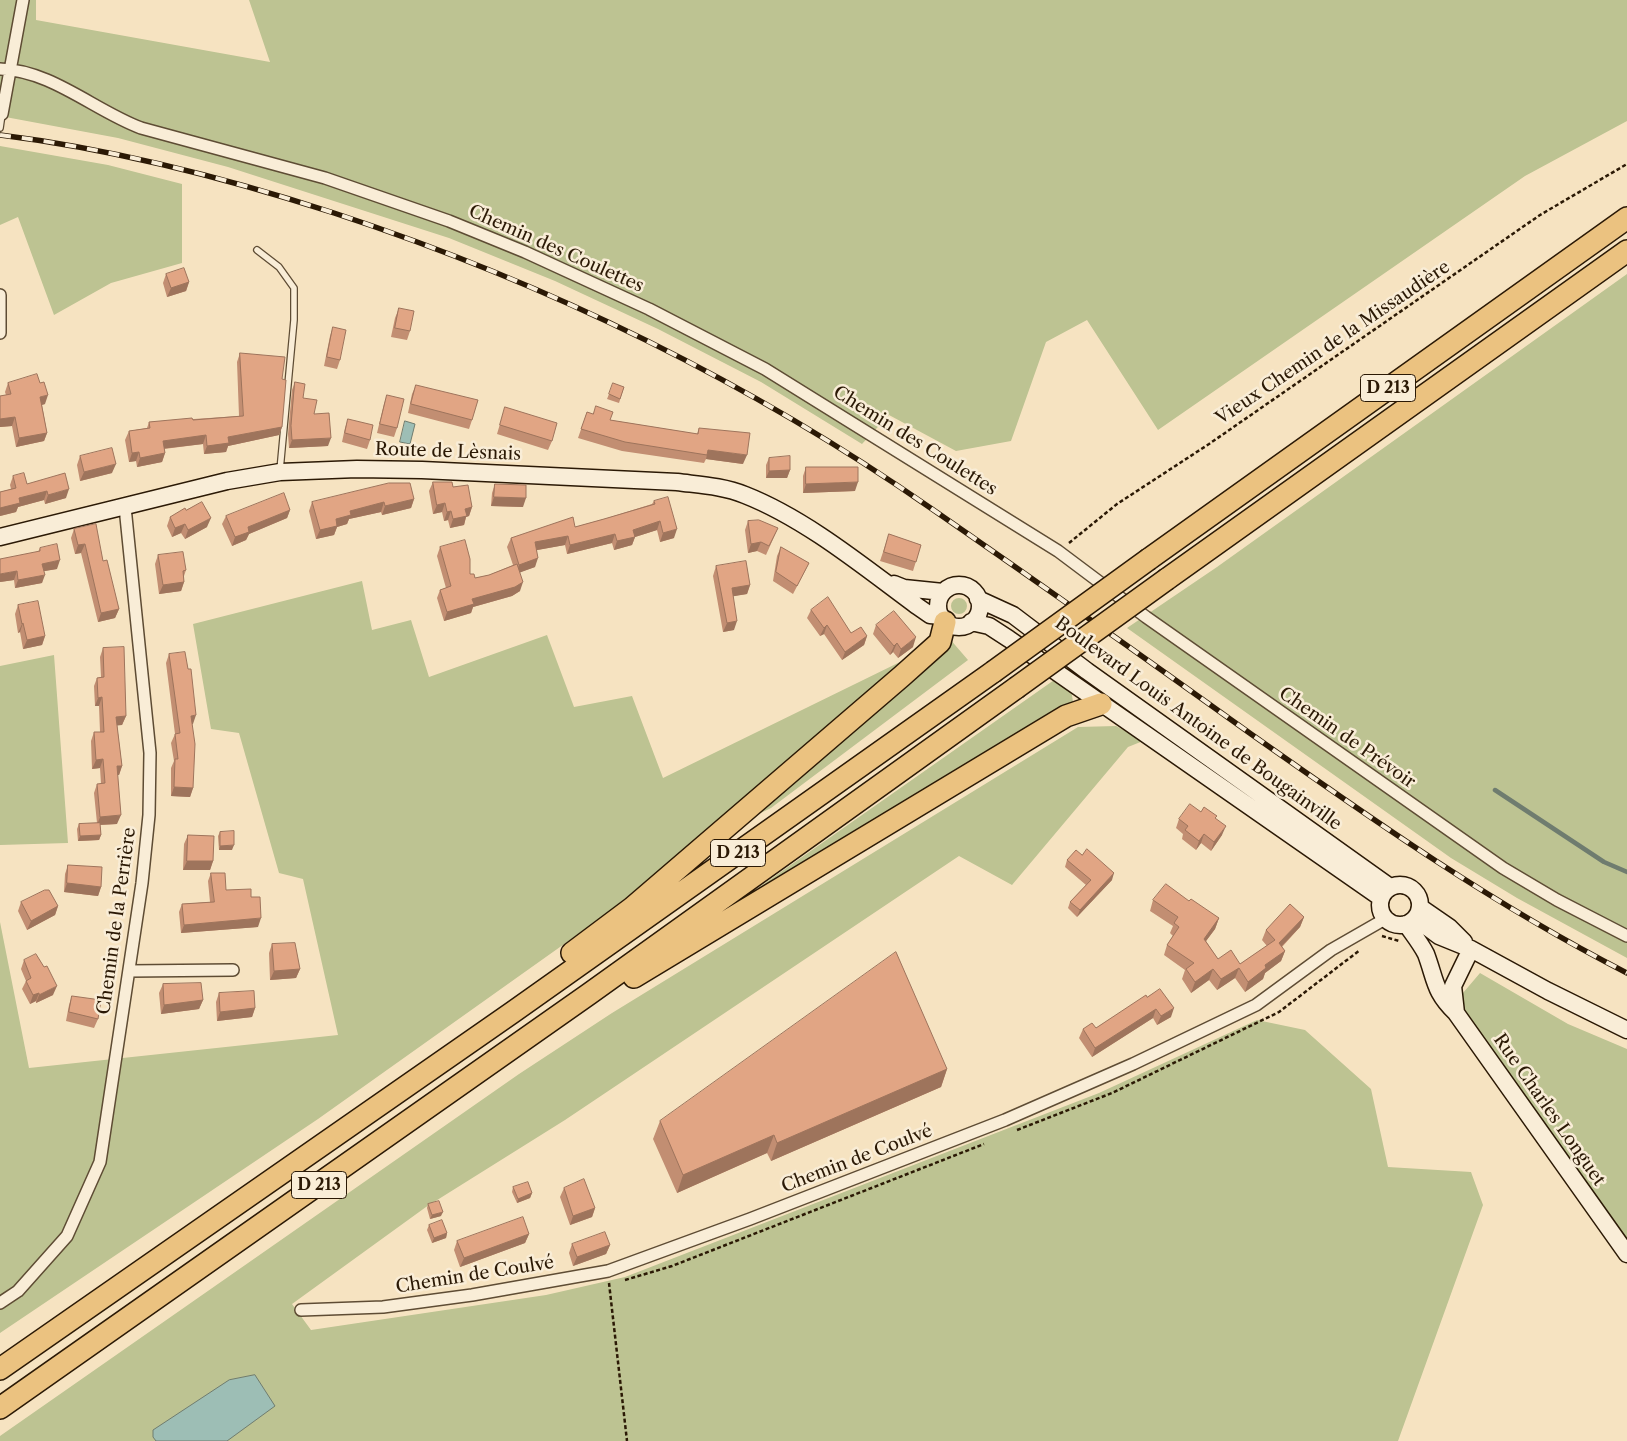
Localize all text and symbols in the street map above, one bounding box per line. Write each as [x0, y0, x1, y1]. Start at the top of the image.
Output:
street label: Chemin des Coulettes [465, 201, 647, 297]
street label: Vieux Chemin de la Missaudière [1212, 256, 1454, 430]
road number: D 213 [1360, 374, 1416, 402]
street label: Chemin des Coulettes [829, 382, 1001, 500]
street label: Route de Lèsnais [375, 439, 521, 465]
street label: Boulevard Louis Antoine de Bougainville [1050, 613, 1346, 835]
street label: Chemin de Prévoir [1275, 683, 1419, 793]
street label: Chemin de la Perrière [93, 826, 141, 1016]
road number: D 213 [710, 840, 766, 866]
street label: Rue Charles Longuet [1488, 1030, 1610, 1190]
street label: Chemin de Coulvé [779, 1120, 935, 1198]
road number: D 213 [292, 1172, 346, 1198]
street label: Chemin de Coulvé [394, 1252, 556, 1298]

